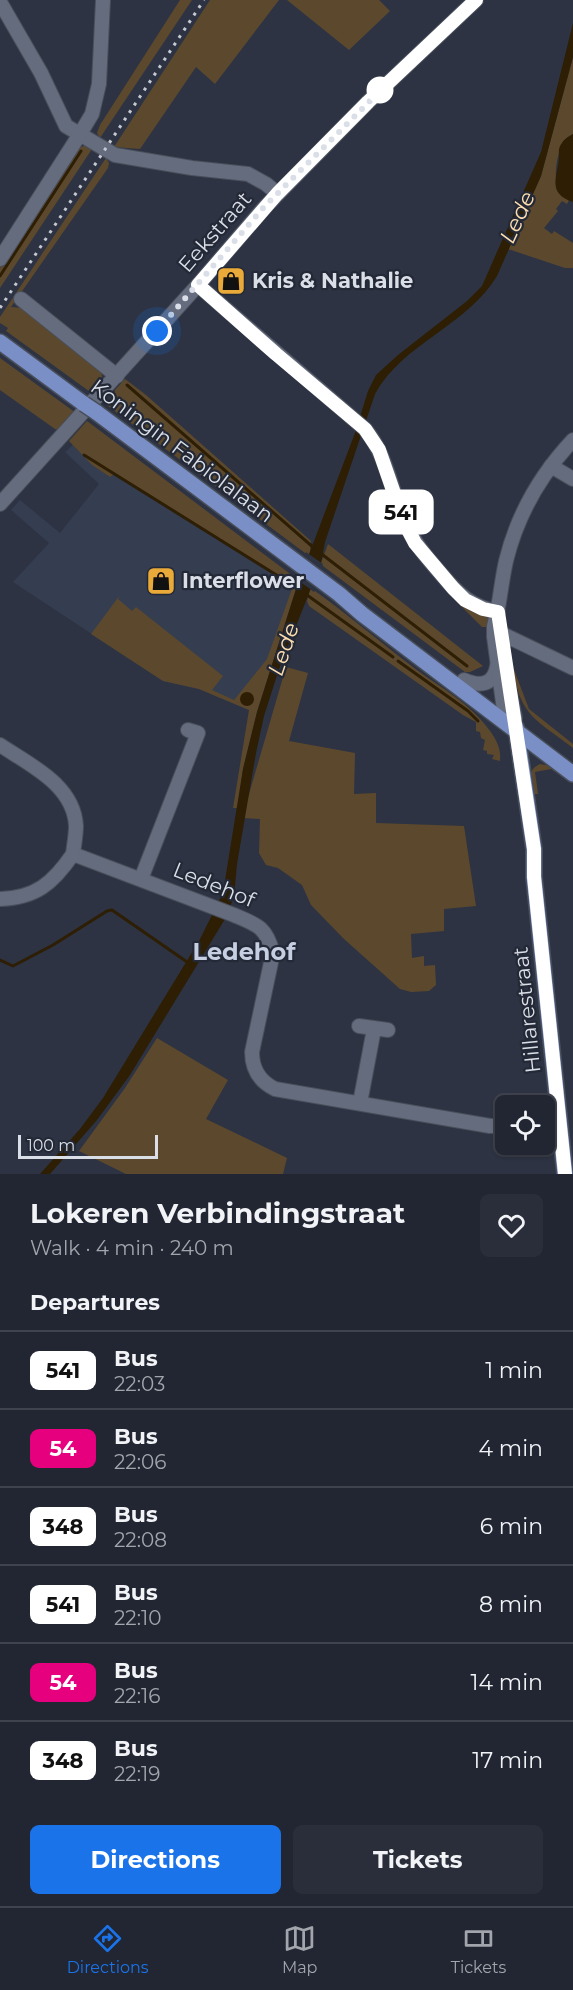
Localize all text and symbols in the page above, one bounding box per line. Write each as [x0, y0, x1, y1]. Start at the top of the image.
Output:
unlabelled marker [367, 77, 393, 103]
street label: Eekstraat [173, 186, 256, 277]
water label: Lede [494, 187, 541, 248]
shop icon: Kris & Nathalie [215, 265, 247, 297]
place label: Kris & Nathalie [252, 268, 413, 293]
your location [142, 316, 172, 346]
street label: Koningin Fabiolalaan [86, 374, 279, 527]
line badge: 541 [366, 492, 436, 532]
text: 541 [384, 500, 418, 525]
shop icon: Interflower [145, 565, 177, 597]
place label: Interflower [182, 568, 304, 593]
water label: Lede [262, 619, 305, 679]
street label: Ledehof [169, 857, 260, 913]
district label: Ledehof [193, 937, 297, 966]
street label: Hillarestraat [507, 946, 546, 1074]
map controls [495, 1095, 555, 1155]
button: locate [495, 1095, 555, 1155]
scale bar [18, 1132, 158, 1160]
text: 100 m [27, 1136, 75, 1155]
button: heart [480, 1194, 543, 1257]
text: Lokeren Verbindingstraat [30, 1196, 405, 1230]
text: Walk · 4 min · 240 m [30, 1236, 234, 1260]
text: Departures [30, 1289, 160, 1316]
text: Bus [114, 1345, 158, 1372]
text: 1 min [485, 1357, 543, 1384]
text: 541 [46, 1358, 80, 1383]
text: 22:03 [114, 1372, 165, 1396]
text: Bus [114, 1423, 158, 1450]
text: 4 min [479, 1435, 543, 1462]
text: 54 [50, 1436, 76, 1461]
text: 22:06 [114, 1450, 166, 1474]
text: Bus [114, 1501, 158, 1528]
text: 6 min [480, 1513, 543, 1540]
text: 348 [43, 1514, 83, 1539]
text: 22:08 [114, 1528, 167, 1552]
text: Bus [114, 1579, 158, 1606]
text: 8 min [479, 1591, 543, 1618]
text: 541 [46, 1592, 80, 1617]
text: 22:10 [114, 1606, 161, 1630]
text: Bus [114, 1657, 158, 1684]
text: 14 min [471, 1669, 543, 1696]
text: 54 [50, 1670, 76, 1695]
text: 22:16 [114, 1684, 160, 1708]
text: Bus [114, 1735, 158, 1762]
text: 17 min [472, 1747, 543, 1774]
text: 348 [43, 1748, 83, 1773]
text: 22:19 [114, 1762, 160, 1786]
button: Directions [30, 1825, 281, 1894]
button: Tickets [293, 1825, 543, 1894]
tab: Directions [67, 1922, 149, 1977]
tab: Map [282, 1922, 317, 1977]
tab: Tickets [451, 1922, 506, 1977]

